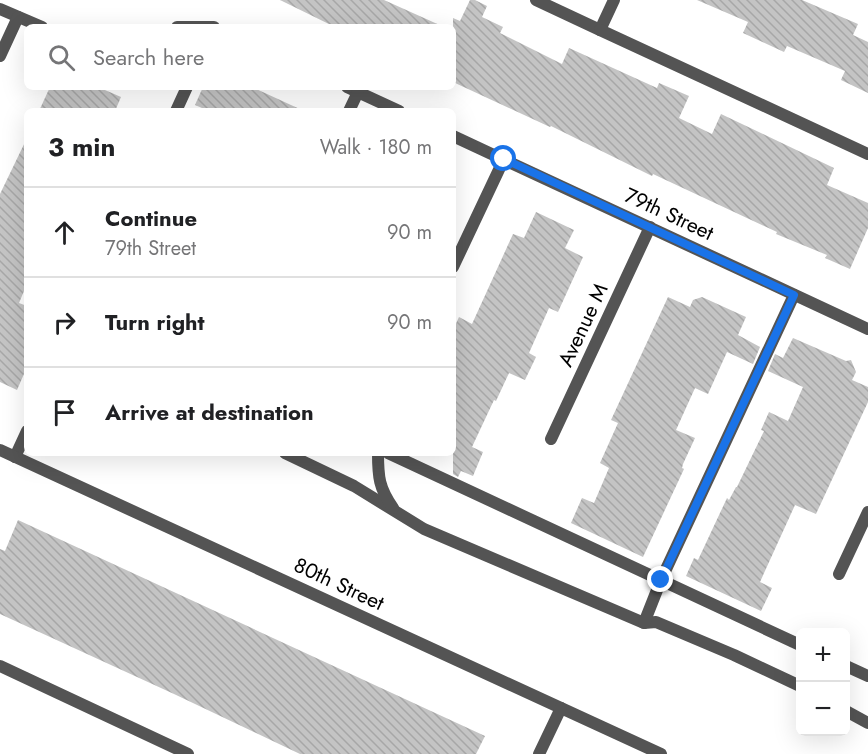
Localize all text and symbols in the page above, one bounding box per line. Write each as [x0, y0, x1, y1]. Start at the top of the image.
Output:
search box [24, 24, 456, 90]
icon: search [45, 41, 78, 74]
text: Search here [93, 41, 204, 73]
text: 3 min [48, 128, 115, 166]
text: Walk · 180 m [320, 133, 432, 162]
route start [490, 145, 516, 171]
street label: 79th Street [619, 180, 719, 248]
text: Continue [105, 202, 197, 234]
icon: ahead [48, 216, 81, 249]
text: 90 m [387, 218, 432, 247]
text: 79th Street [105, 234, 196, 263]
street label: Avenue M [551, 278, 615, 372]
icon: right [48, 306, 81, 339]
text: Turn right [105, 306, 205, 338]
text: 90 m [387, 308, 432, 337]
icon: arrive [48, 396, 81, 429]
text: Arrive at destination [105, 396, 314, 428]
street label: 80th Street [289, 550, 389, 618]
route end [647, 566, 673, 592]
map controls [796, 628, 850, 736]
button: + [796, 628, 850, 682]
button: − [796, 682, 850, 736]

